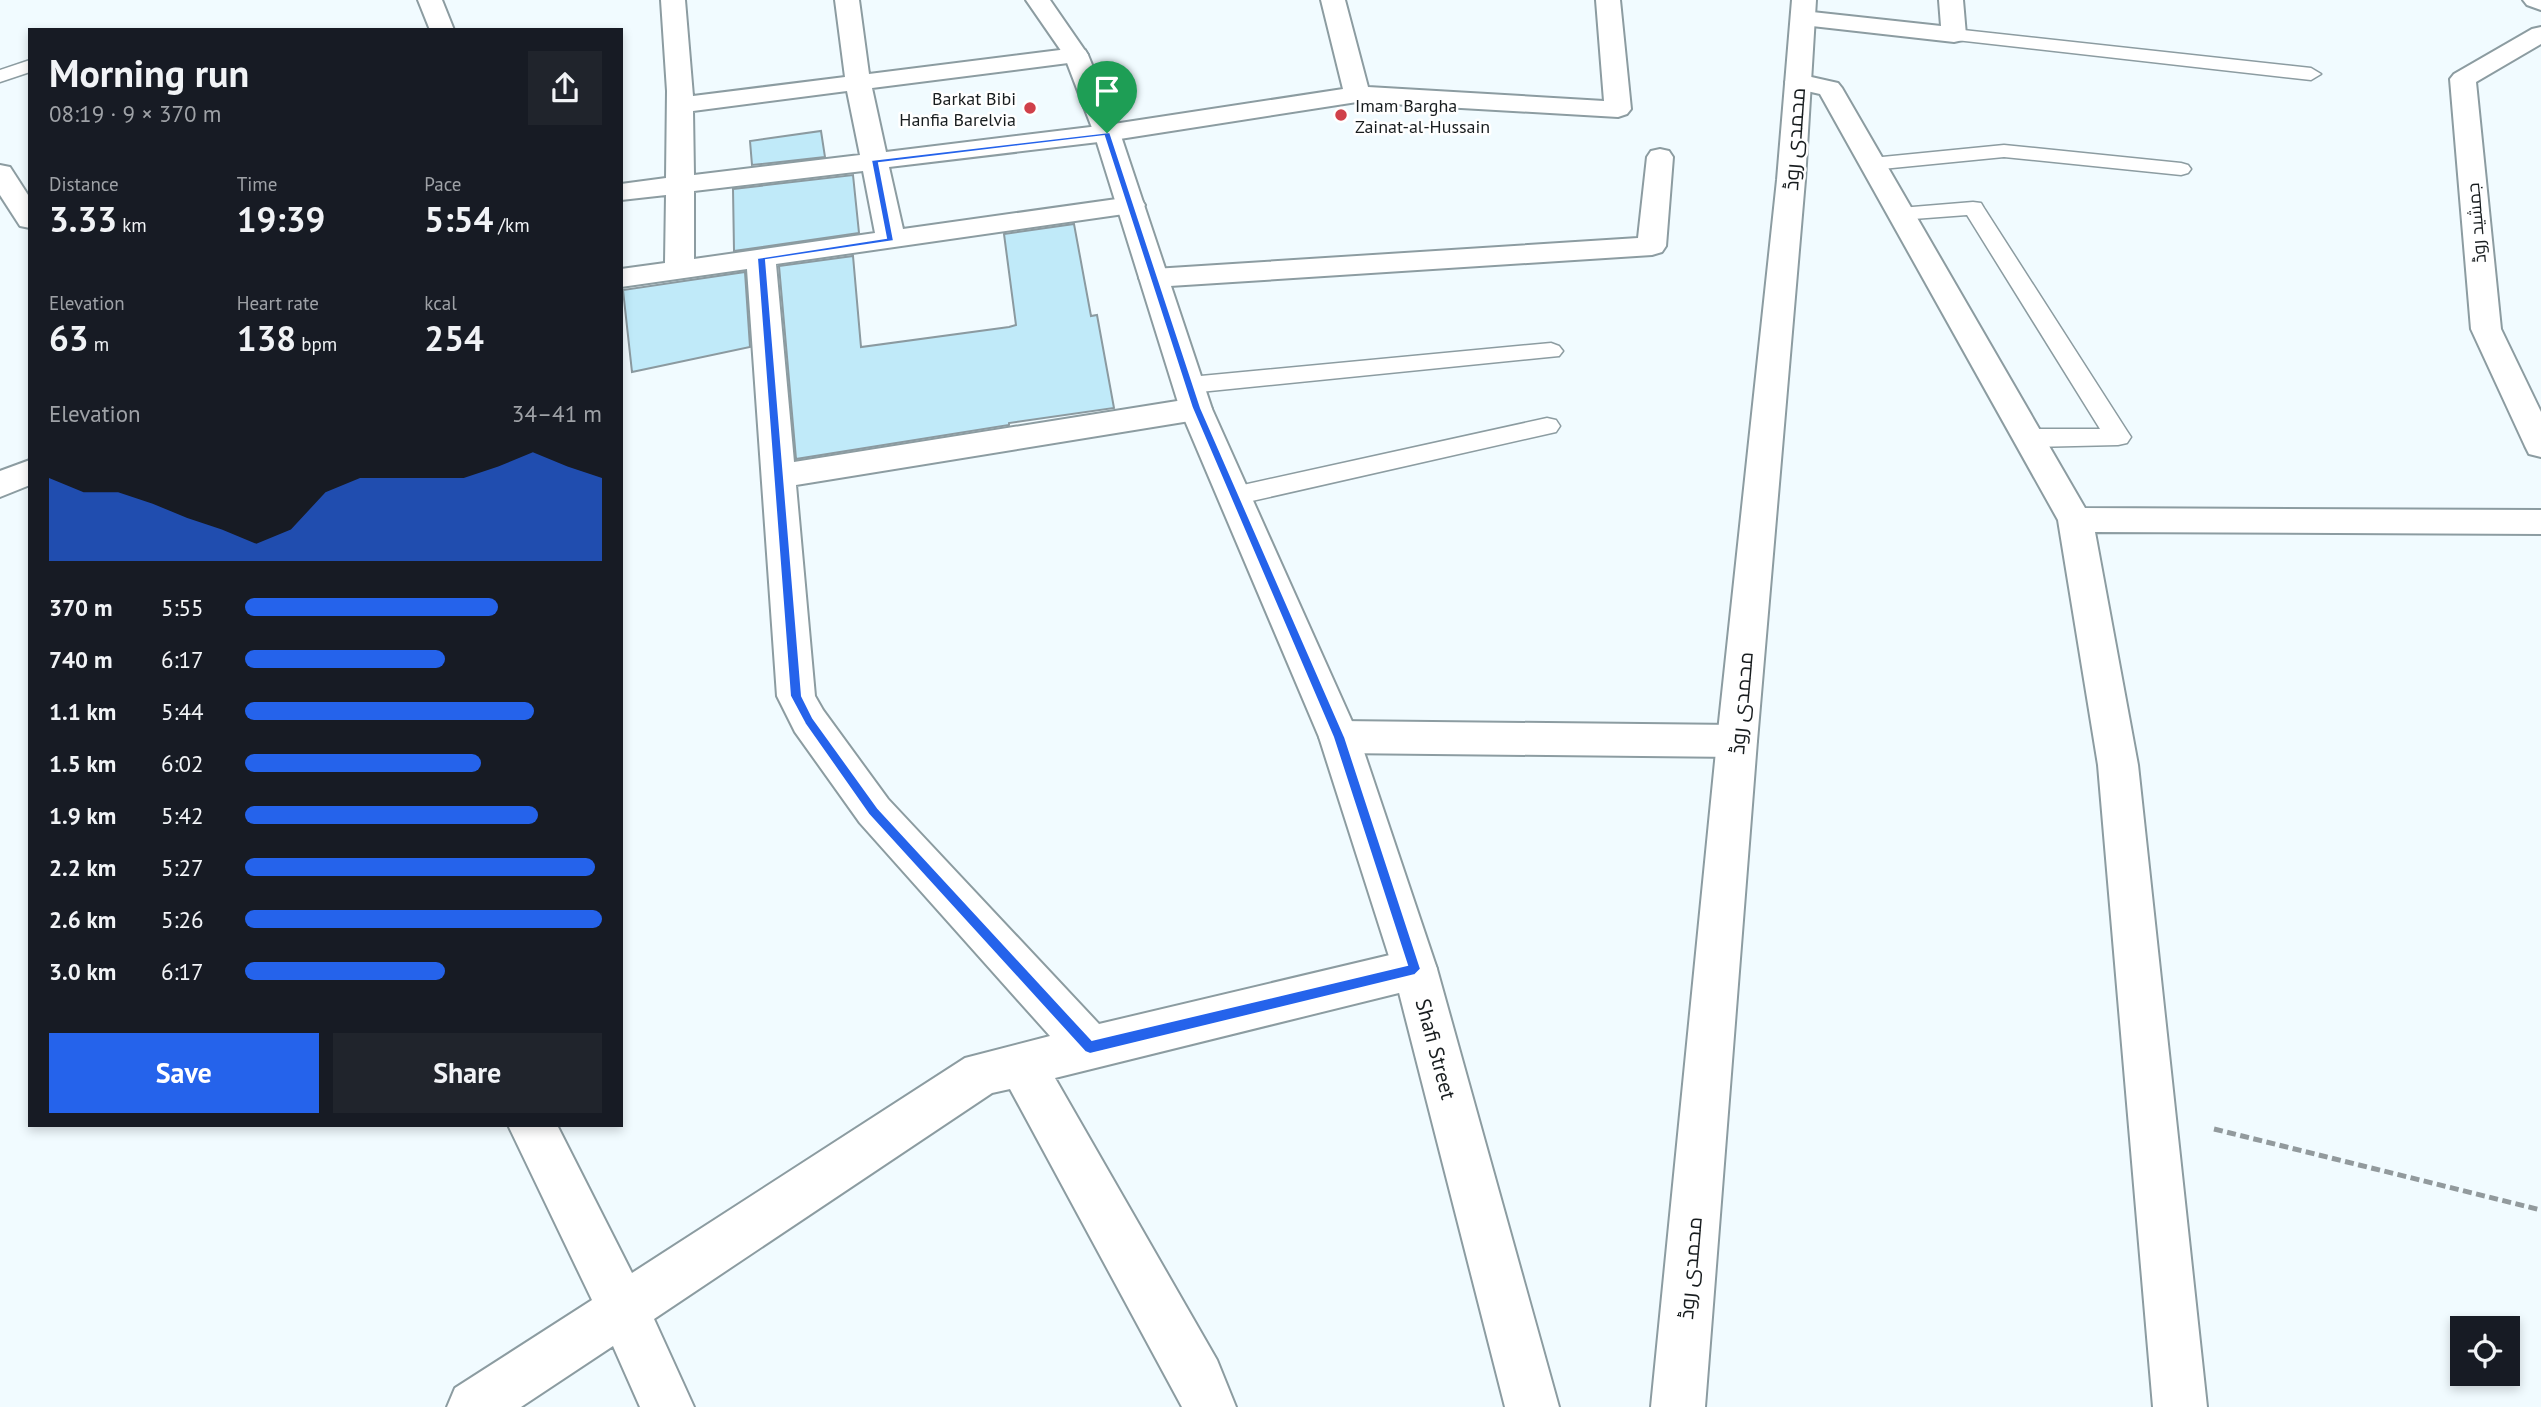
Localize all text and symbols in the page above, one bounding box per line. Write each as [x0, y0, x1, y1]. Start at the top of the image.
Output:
text: Morning run [49, 48, 249, 97]
button: share [528, 51, 602, 125]
pin [1077, 61, 1137, 133]
icon: arrive [1088, 72, 1126, 110]
place label: Barkat Bibi Hanfia Barelvia [899, 87, 1016, 131]
street label: محمدی روڈ [1777, 87, 1811, 191]
place label: Imam Bargha Zainat-al-Hussain [1355, 94, 1490, 138]
text: 08:19 · 9 × 370 m [49, 99, 221, 128]
marker: Barkat Bibi Hanfia Barelvia [1022, 100, 1038, 116]
marker: Imam Bargha Zainat-al-Hussain [1333, 107, 1349, 123]
text: Distance [49, 172, 119, 196]
text: Time [237, 172, 277, 196]
text: Pace [424, 172, 462, 196]
street label: جمشید روڈ [2461, 182, 2491, 264]
text: 3.33 [49, 196, 117, 242]
text: 19:39 [237, 196, 325, 242]
text: 5:54 [424, 196, 493, 242]
text: km [117, 213, 147, 237]
text: /km [493, 213, 530, 237]
text: Elevation [49, 291, 125, 315]
text: Heart rate [237, 291, 319, 315]
text: kcal [424, 291, 457, 315]
text: 63 [49, 315, 89, 361]
text: 138 [237, 315, 296, 361]
text: 254 [424, 315, 484, 361]
text: m [89, 332, 109, 356]
text: bpm [296, 332, 337, 356]
text: Elevation [49, 399, 141, 428]
text: 34–41 m [512, 399, 602, 428]
text: 370 m [49, 593, 112, 622]
text: 5:55 [161, 593, 204, 622]
text: 740 m [49, 645, 112, 674]
text: 6:17 [161, 645, 204, 674]
street label: محمدی روڈ [1723, 650, 1759, 756]
text: 1.1 km [49, 697, 116, 726]
text: 5:44 [161, 697, 204, 726]
text: 1.5 km [49, 749, 116, 778]
text: 6:02 [161, 749, 204, 778]
text: 1.9 km [49, 801, 116, 830]
text: 5:42 [161, 801, 204, 830]
text: 2.2 km [49, 853, 116, 882]
text: 5:27 [161, 853, 204, 882]
text: 2.6 km [49, 905, 116, 934]
text: 5:26 [161, 905, 204, 934]
text: 3.0 km [49, 957, 116, 986]
text: 6:17 [161, 957, 204, 986]
street label: Shafi Street [1410, 995, 1462, 1103]
button: Save [49, 1033, 319, 1113]
button: Share [333, 1033, 602, 1113]
street label: محمدی روڈ [1672, 1215, 1708, 1321]
map controls [2450, 1316, 2520, 1386]
button: locate [2450, 1316, 2520, 1386]

